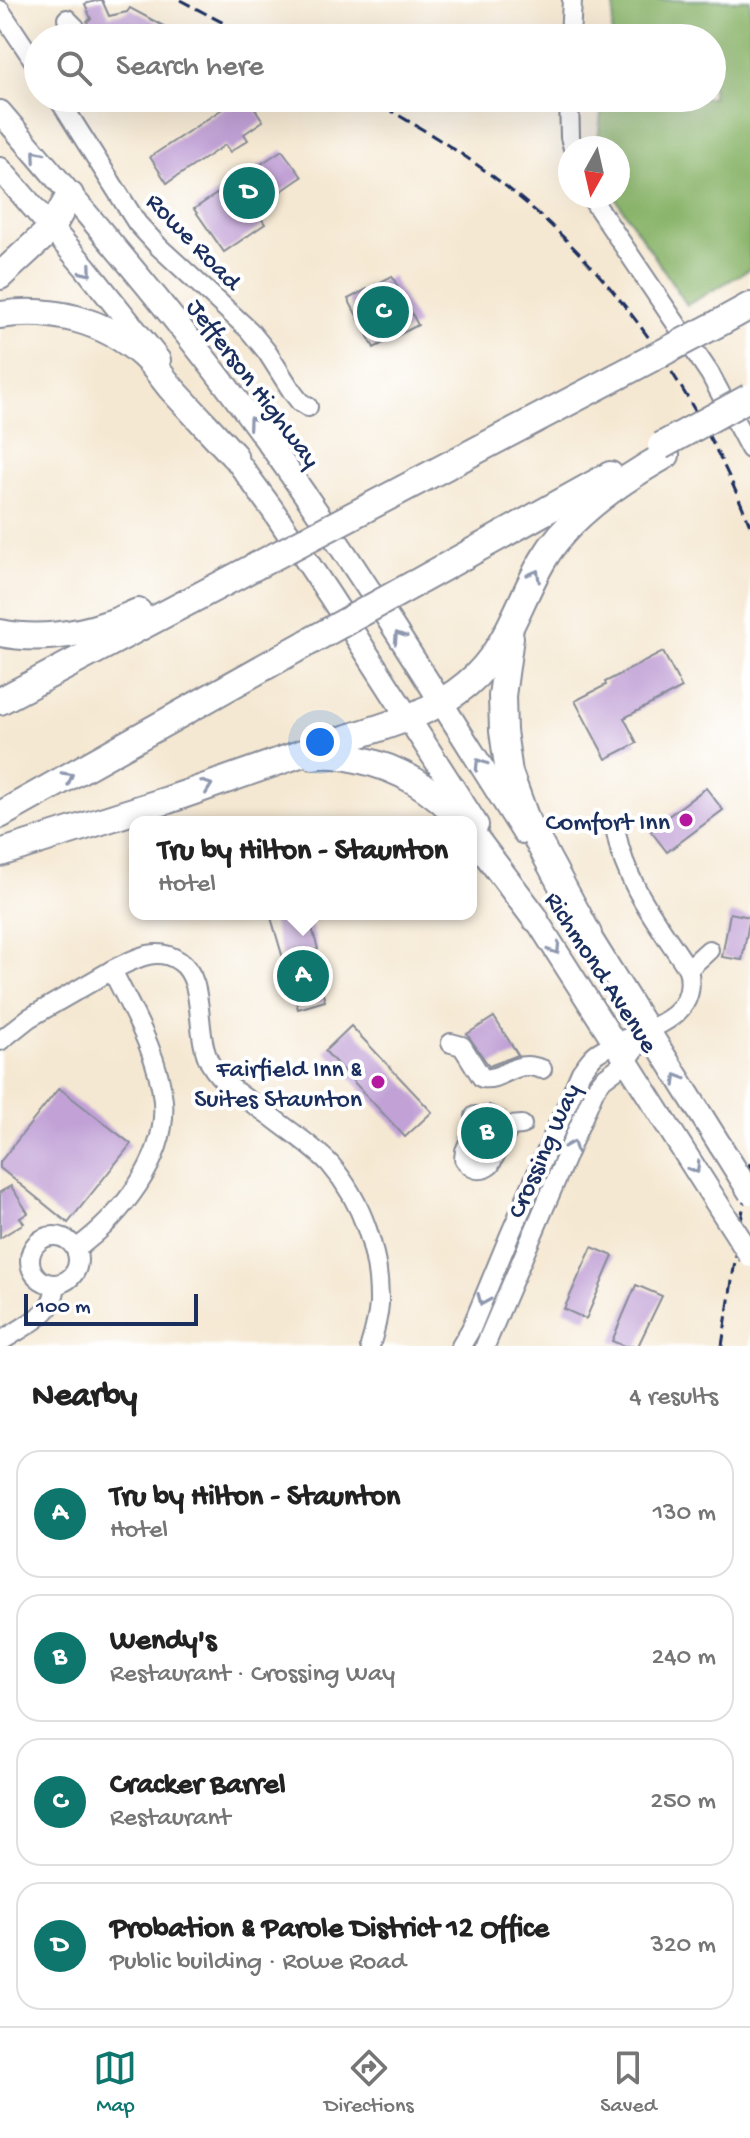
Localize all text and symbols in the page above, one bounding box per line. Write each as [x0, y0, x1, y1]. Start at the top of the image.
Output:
search box [24, 24, 726, 112]
icon: search [52, 46, 96, 90]
text: Search here [116, 51, 264, 86]
north arrow [558, 136, 630, 208]
one-way arrow [32, 150, 47, 164]
pin: D [223, 163, 275, 223]
street label: Rowe Road [138, 188, 247, 300]
one-way arrow [77, 262, 92, 276]
pin: C [357, 282, 409, 342]
street label: Jefferson Highway [178, 294, 325, 476]
one-way arrow [248, 417, 263, 431]
one-way arrow [525, 569, 541, 583]
one-way arrow [394, 632, 409, 646]
your location [300, 722, 340, 762]
one-way arrow [475, 758, 490, 773]
one-way arrow [59, 771, 74, 787]
one-way arrow [199, 779, 213, 795]
place label: Comfort Inn [546, 809, 671, 840]
marker: Comfort Inn [677, 811, 695, 829]
popup [129, 816, 477, 920]
text: Tru by Hilton - Staunton [158, 835, 448, 870]
text: Hotel [158, 870, 216, 901]
street label: Richmond Avenue [536, 887, 663, 1060]
one-way arrow [545, 940, 560, 954]
pin: A [277, 946, 329, 1006]
place label: Fairfield Inn & Suites Staunton [194, 1056, 363, 1117]
marker: Fairfield Inn & Suites Staunton [369, 1073, 387, 1091]
one-way arrow [673, 1073, 688, 1088]
street label: Crossing Way [503, 1079, 590, 1224]
pin: B [461, 1103, 513, 1163]
one-way arrow [562, 1140, 578, 1154]
one-way arrow [685, 1159, 700, 1174]
scale bar [24, 1290, 198, 1326]
one-way arrow [477, 1292, 493, 1306]
text: 100 m [36, 1295, 91, 1321]
text: Nearby [32, 1378, 137, 1418]
text: 4 results [629, 1383, 718, 1414]
text: Tru by Hilton - Staunton [110, 1481, 400, 1516]
text: A [52, 1499, 68, 1530]
text: 130 m [653, 1499, 716, 1530]
text: Hotel [110, 1516, 168, 1547]
text: Wendy's [110, 1625, 216, 1660]
text: B [53, 1643, 67, 1674]
text: 240 m [652, 1643, 716, 1674]
text: Restaurant · Crossing Way [110, 1660, 395, 1691]
text: Cracker Barrel [110, 1769, 286, 1804]
text: C [53, 1787, 67, 1818]
text: 250 m [650, 1787, 716, 1818]
text: Restaurant [110, 1804, 230, 1835]
text: Probation & Parole District 12 Office [110, 1913, 549, 1948]
text: D [52, 1931, 68, 1962]
text: 320 m [650, 1931, 716, 1962]
text: Public building · Rowe Road [110, 1948, 406, 1979]
tab: Map [93, 2046, 137, 2120]
tab: Directions [324, 2046, 414, 2120]
tab: Saved [600, 2046, 657, 2120]

